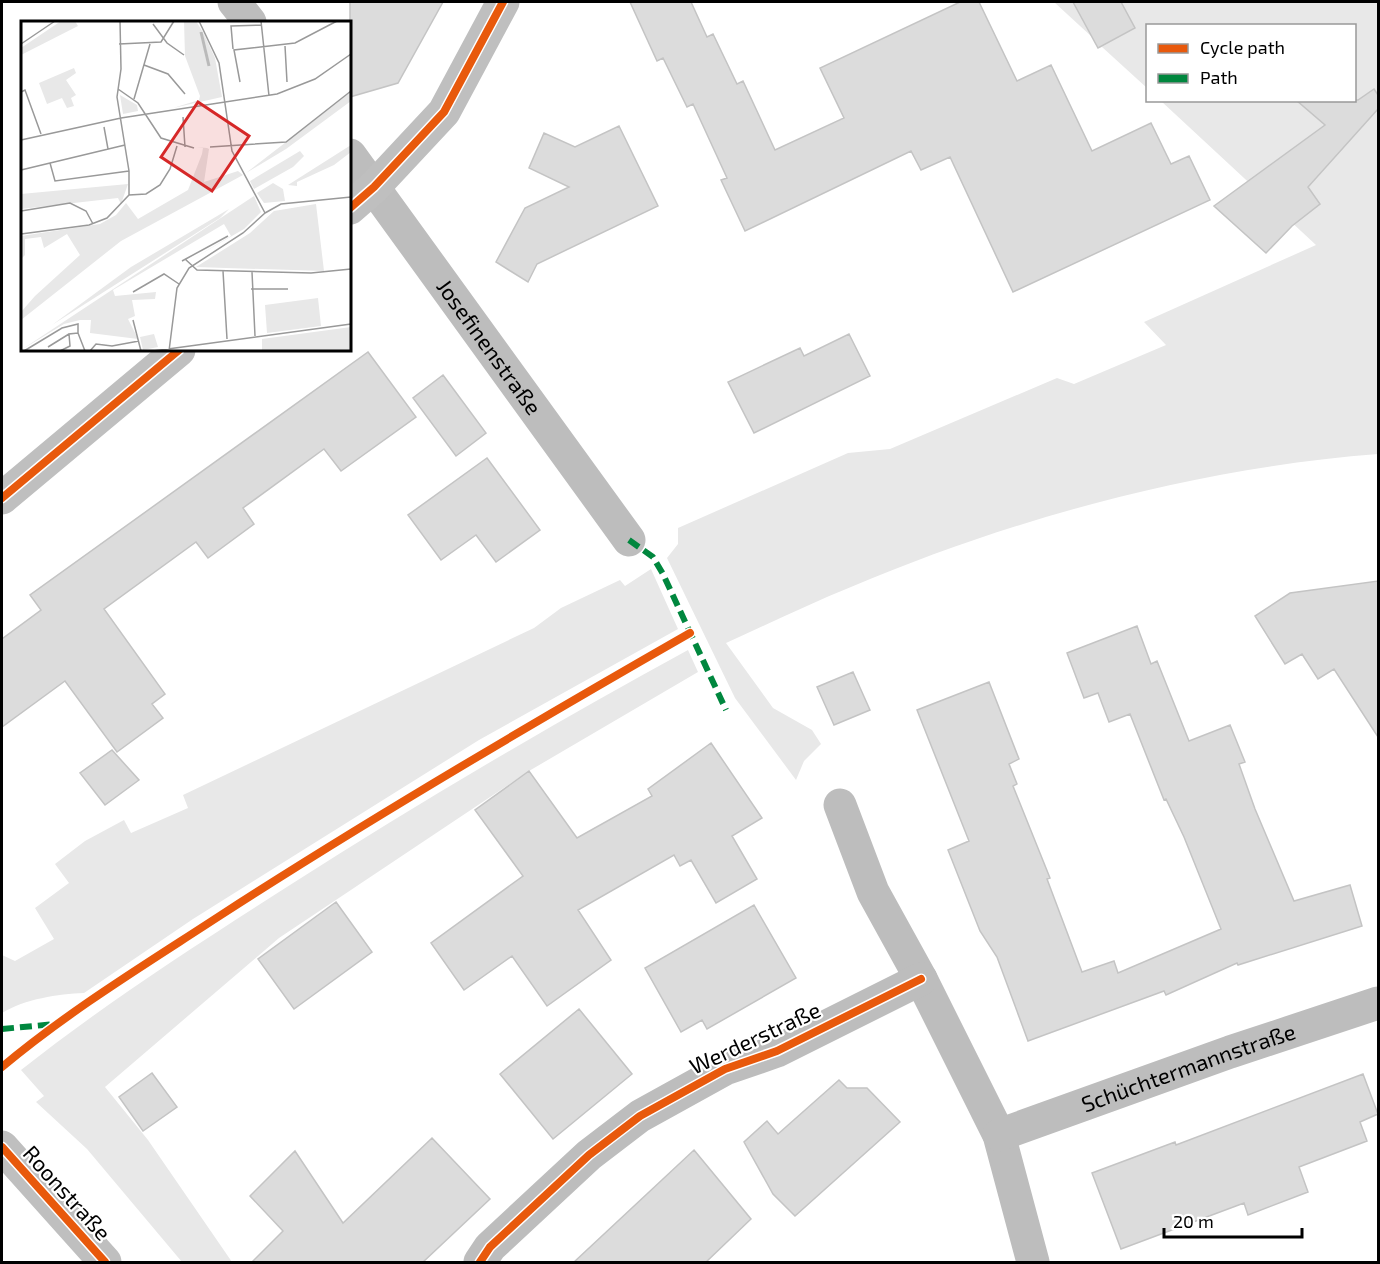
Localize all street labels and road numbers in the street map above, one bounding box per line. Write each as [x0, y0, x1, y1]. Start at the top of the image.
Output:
street label: Josefinenstraße [432, 274, 548, 419]
street label: Werderstraße [685, 995, 824, 1079]
street label: Schüchtermannstraße [1077, 1017, 1298, 1116]
street label: Roonstraße [18, 1140, 117, 1245]

